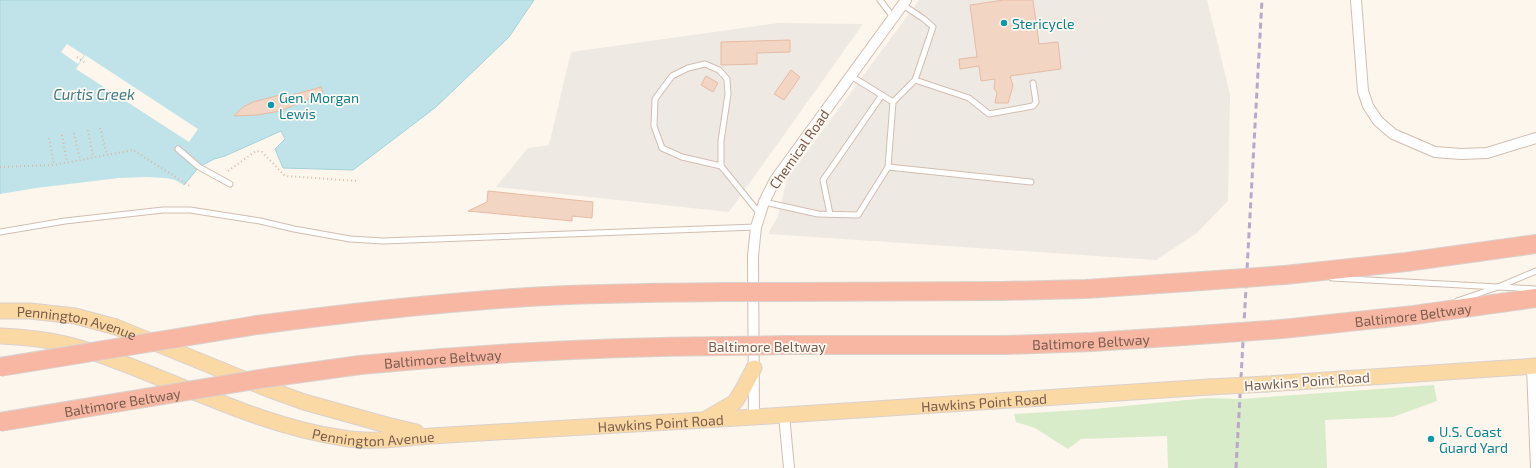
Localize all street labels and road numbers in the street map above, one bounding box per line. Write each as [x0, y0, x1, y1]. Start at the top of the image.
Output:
street label: Chemical Road [765, 106, 833, 192]
street label: Baltimore Beltway [1354, 298, 1473, 330]
street label: Pennington Avenue [17, 303, 139, 343]
street label: Baltimore Beltway [1032, 330, 1151, 353]
street label: Baltimore Beltway [708, 338, 826, 355]
street label: Baltimore Beltway [383, 345, 503, 371]
street label: Hawkins Point Road [1244, 368, 1370, 394]
street label: Baltimore Beltway [63, 384, 182, 420]
street label: Hawkins Point Road [921, 389, 1047, 414]
street label: Hawkins Point Road [597, 410, 724, 435]
street label: Pennington Avenue [311, 424, 435, 449]

